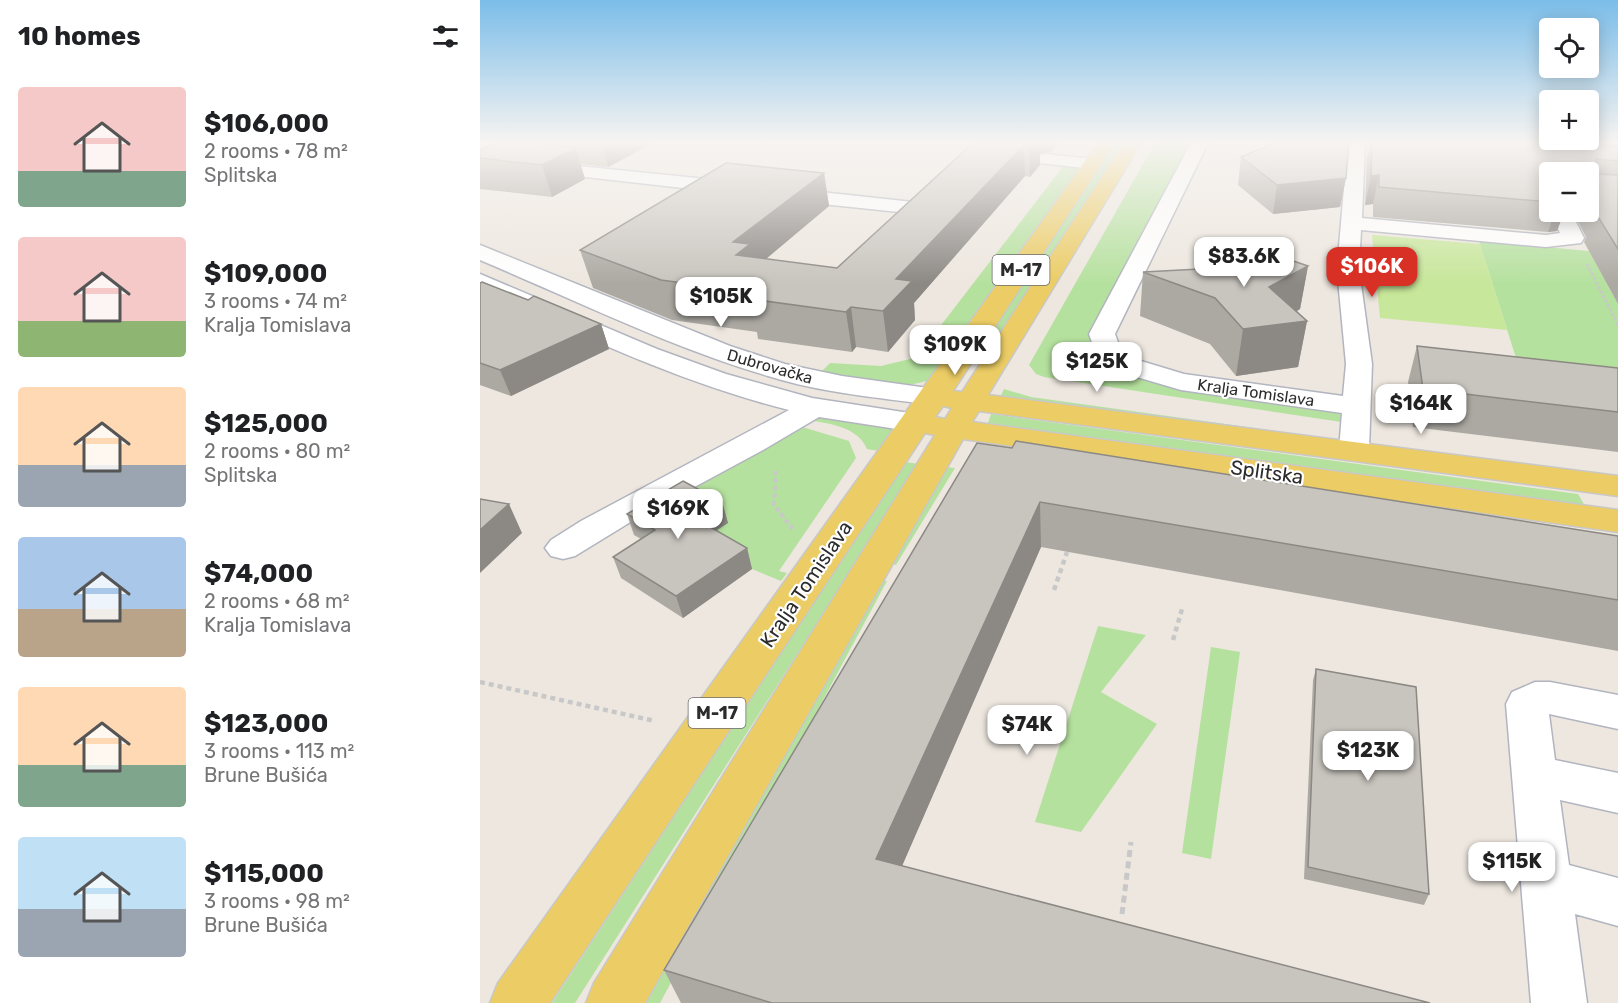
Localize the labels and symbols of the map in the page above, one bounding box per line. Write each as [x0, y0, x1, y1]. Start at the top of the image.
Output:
pin: $83.6K [1195, 237, 1293, 288]
pin: $106K [1330, 247, 1414, 298]
road number: M-17 [992, 255, 1050, 285]
pin: $105K [679, 277, 763, 328]
pin: $109K [913, 325, 997, 376]
pin: $125K [1055, 342, 1139, 393]
street label: Dubrovačka [725, 345, 815, 388]
street label: Kralja Tomislava [1196, 375, 1316, 410]
pin: $164K [1379, 384, 1463, 435]
street label: Splitska [1229, 455, 1305, 489]
pin: $169K [636, 489, 720, 540]
street label: Kralja Tomislava [755, 516, 857, 652]
road number: M-17 [688, 698, 746, 728]
pin: $74K [991, 705, 1063, 756]
pin: $123K [1326, 731, 1410, 782]
pin: $115K [1470, 842, 1554, 893]

